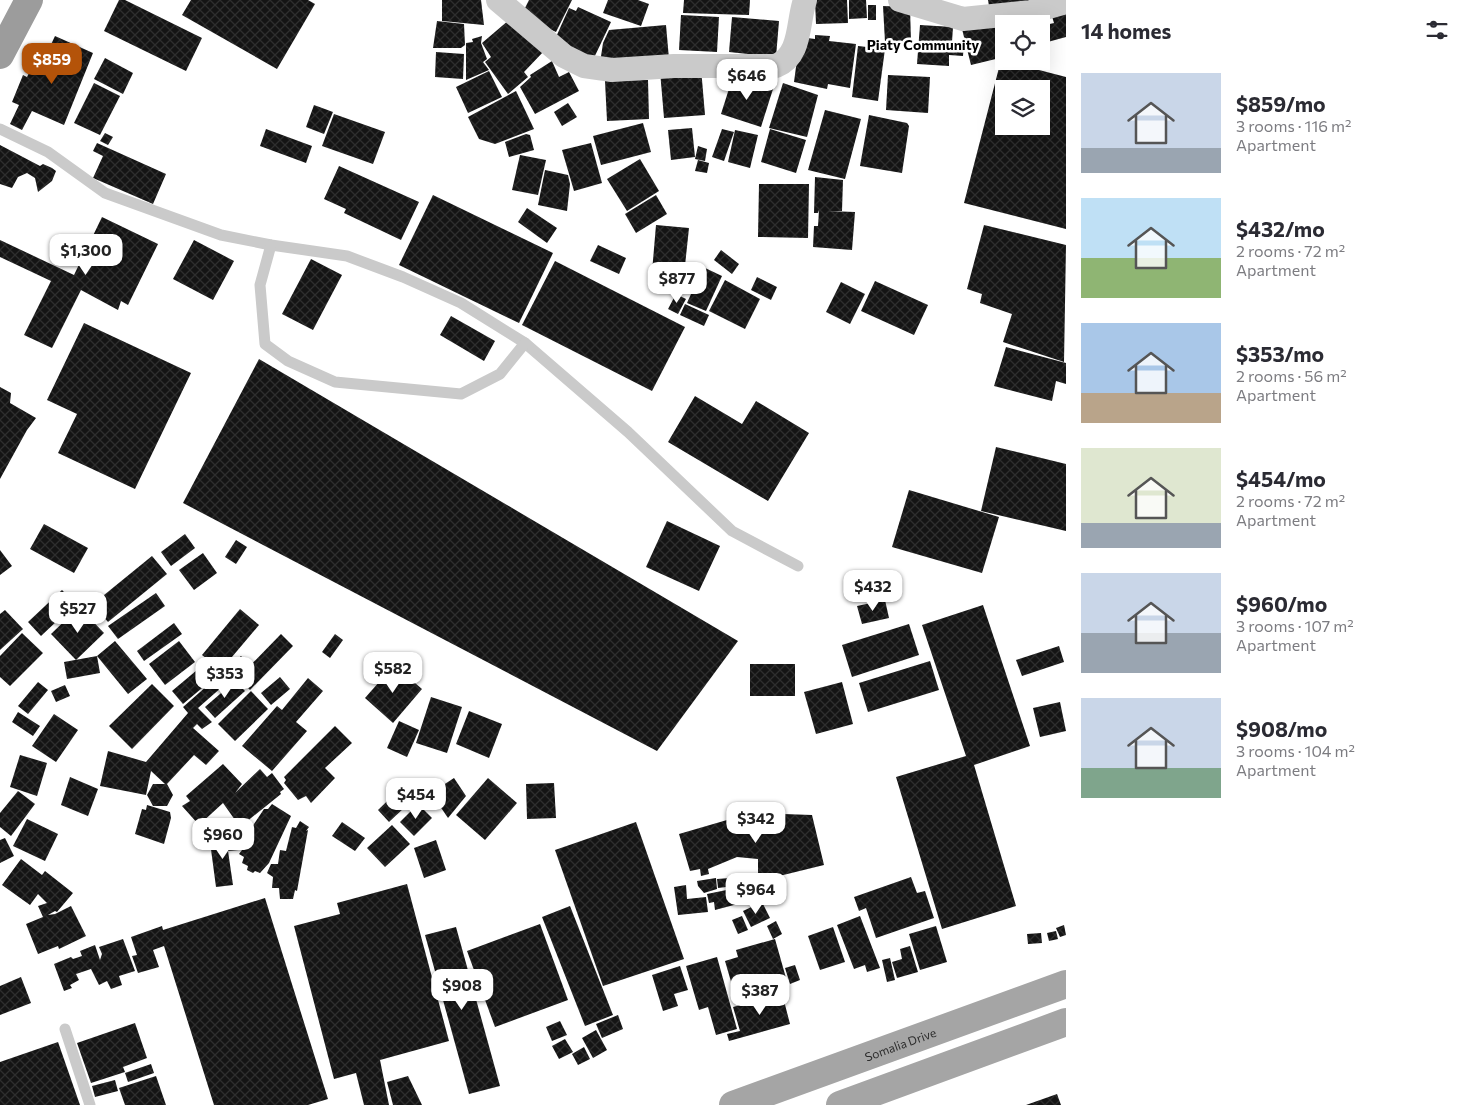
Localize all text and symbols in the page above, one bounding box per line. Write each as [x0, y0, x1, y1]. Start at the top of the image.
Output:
map controls [995, 15, 1050, 135]
button: locate [995, 15, 1050, 70]
icon: filters [1423, 16, 1451, 44]
text: 14 homes [1081, 18, 1171, 43]
district label: Piaty Community [867, 36, 980, 53]
pin: $859 [22, 42, 82, 85]
text: $859 [33, 49, 71, 68]
pin: $646 [717, 58, 777, 101]
text: $646 [728, 65, 766, 84]
button: layers [995, 80, 1050, 135]
text: $859/mo [1236, 91, 1326, 116]
icon: home [1121, 93, 1181, 153]
text: 3 rooms · 116 m² [1236, 116, 1351, 135]
text: Apartment [1236, 135, 1316, 154]
text: $432/mo [1236, 216, 1325, 241]
icon: home [1121, 218, 1181, 278]
pin: $1,300 [45, 234, 127, 276]
text: $1,300 [60, 240, 112, 259]
text: 2 rooms · 72 m² [1236, 241, 1345, 260]
text: Apartment [1236, 260, 1316, 279]
pin: $877 [647, 262, 707, 304]
text: $877 [659, 268, 695, 287]
text: $353/mo [1236, 341, 1324, 366]
icon: home [1121, 343, 1181, 403]
text: 2 rooms · 56 m² [1236, 366, 1347, 385]
text: Apartment [1236, 385, 1316, 404]
text: $454/mo [1236, 466, 1326, 491]
icon: home [1121, 468, 1181, 528]
text: 2 rooms · 72 m² [1236, 491, 1345, 510]
text: Apartment [1236, 510, 1316, 529]
pin: $432 [843, 570, 903, 612]
text: $432 [854, 576, 892, 595]
text: $960/mo [1236, 591, 1327, 616]
pin: $527 [48, 592, 108, 634]
icon: home [1121, 593, 1181, 653]
text: $527 [60, 598, 96, 617]
text: 3 rooms · 107 m² [1236, 616, 1354, 635]
text: Apartment [1236, 635, 1316, 654]
pin: $582 [363, 652, 423, 694]
pin: $353 [195, 656, 255, 699]
text: $582 [374, 658, 412, 677]
text: $353 [206, 663, 244, 682]
text: $908/mo [1236, 716, 1327, 741]
icon: home [1121, 718, 1181, 778]
text: 3 rooms · 104 m² [1236, 741, 1355, 760]
text: Apartment [1236, 760, 1316, 779]
pin: $454 [386, 778, 446, 820]
text: $454 [397, 784, 435, 803]
pin: $342 [726, 802, 786, 844]
text: $342 [737, 808, 775, 827]
pin: $960 [193, 818, 253, 860]
text: $960 [203, 824, 243, 843]
pin: $964 [726, 872, 786, 915]
text: $964 [737, 879, 775, 898]
pin: $908 [432, 968, 492, 1011]
pin: $387 [730, 974, 790, 1016]
text: $908 [442, 975, 482, 994]
text: $387 [741, 980, 779, 999]
street label: Somalia Drive [863, 1025, 938, 1064]

